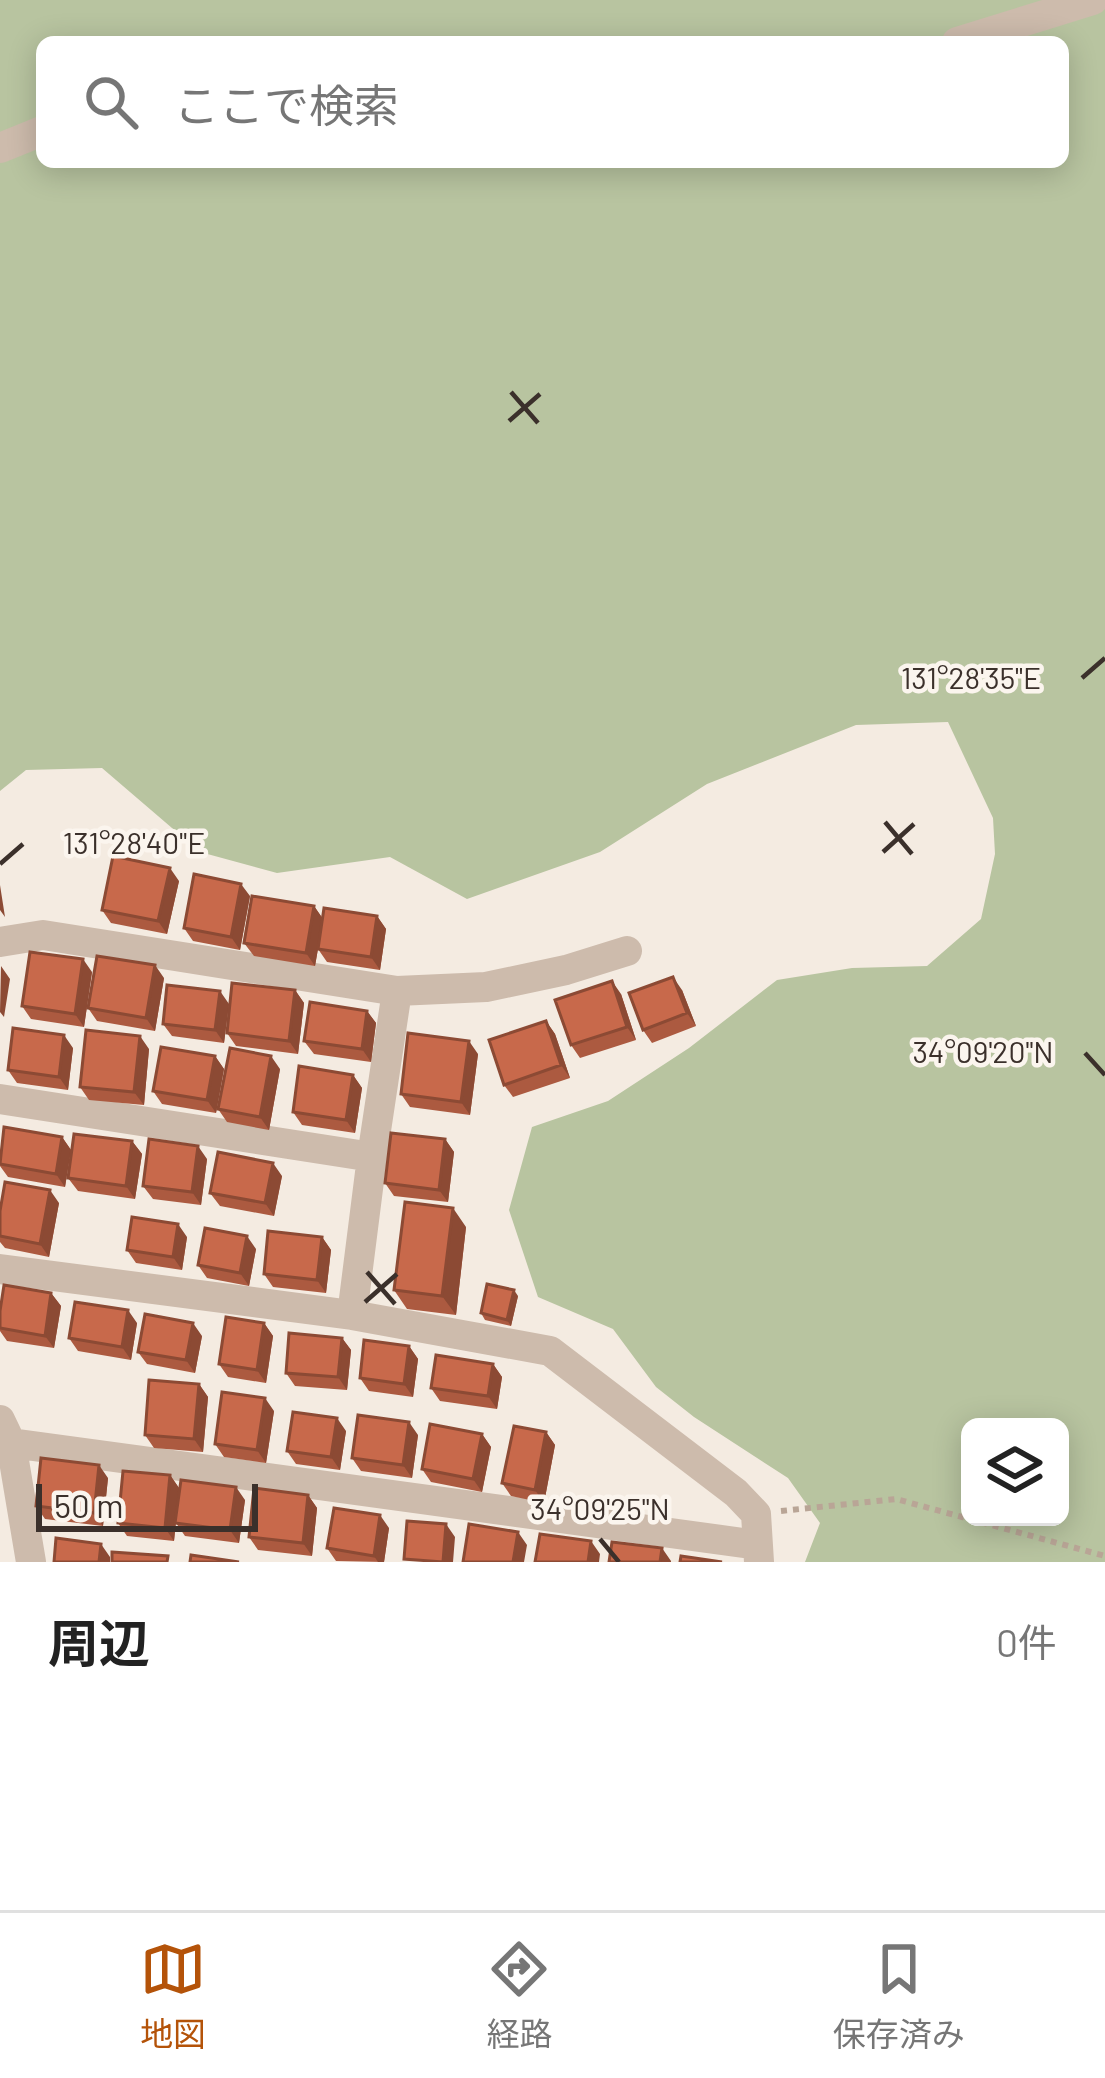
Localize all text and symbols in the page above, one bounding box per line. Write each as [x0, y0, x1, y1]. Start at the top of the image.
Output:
search box [36, 36, 1069, 168]
icon: search [78, 69, 144, 135]
text: ここで検索 [174, 77, 399, 131]
text: 131°28'35"E [901, 659, 1041, 695]
text: 131°28'40"E [63, 824, 205, 860]
text: 34°09'20"N [912, 1033, 1054, 1069]
map controls [961, 1418, 1069, 1526]
button: layers [961, 1418, 1069, 1526]
scale bar [36, 1478, 258, 1531]
text: 50 m [54, 1485, 124, 1525]
text: 34°09'25"N [530, 1490, 670, 1526]
text: 周辺 [48, 1611, 150, 1672]
text: 0件 [996, 1618, 1057, 1665]
tab: 地図 [140, 1936, 206, 2056]
tab: 経路 [486, 1936, 552, 2056]
tab: 保存済み [833, 1936, 965, 2056]

